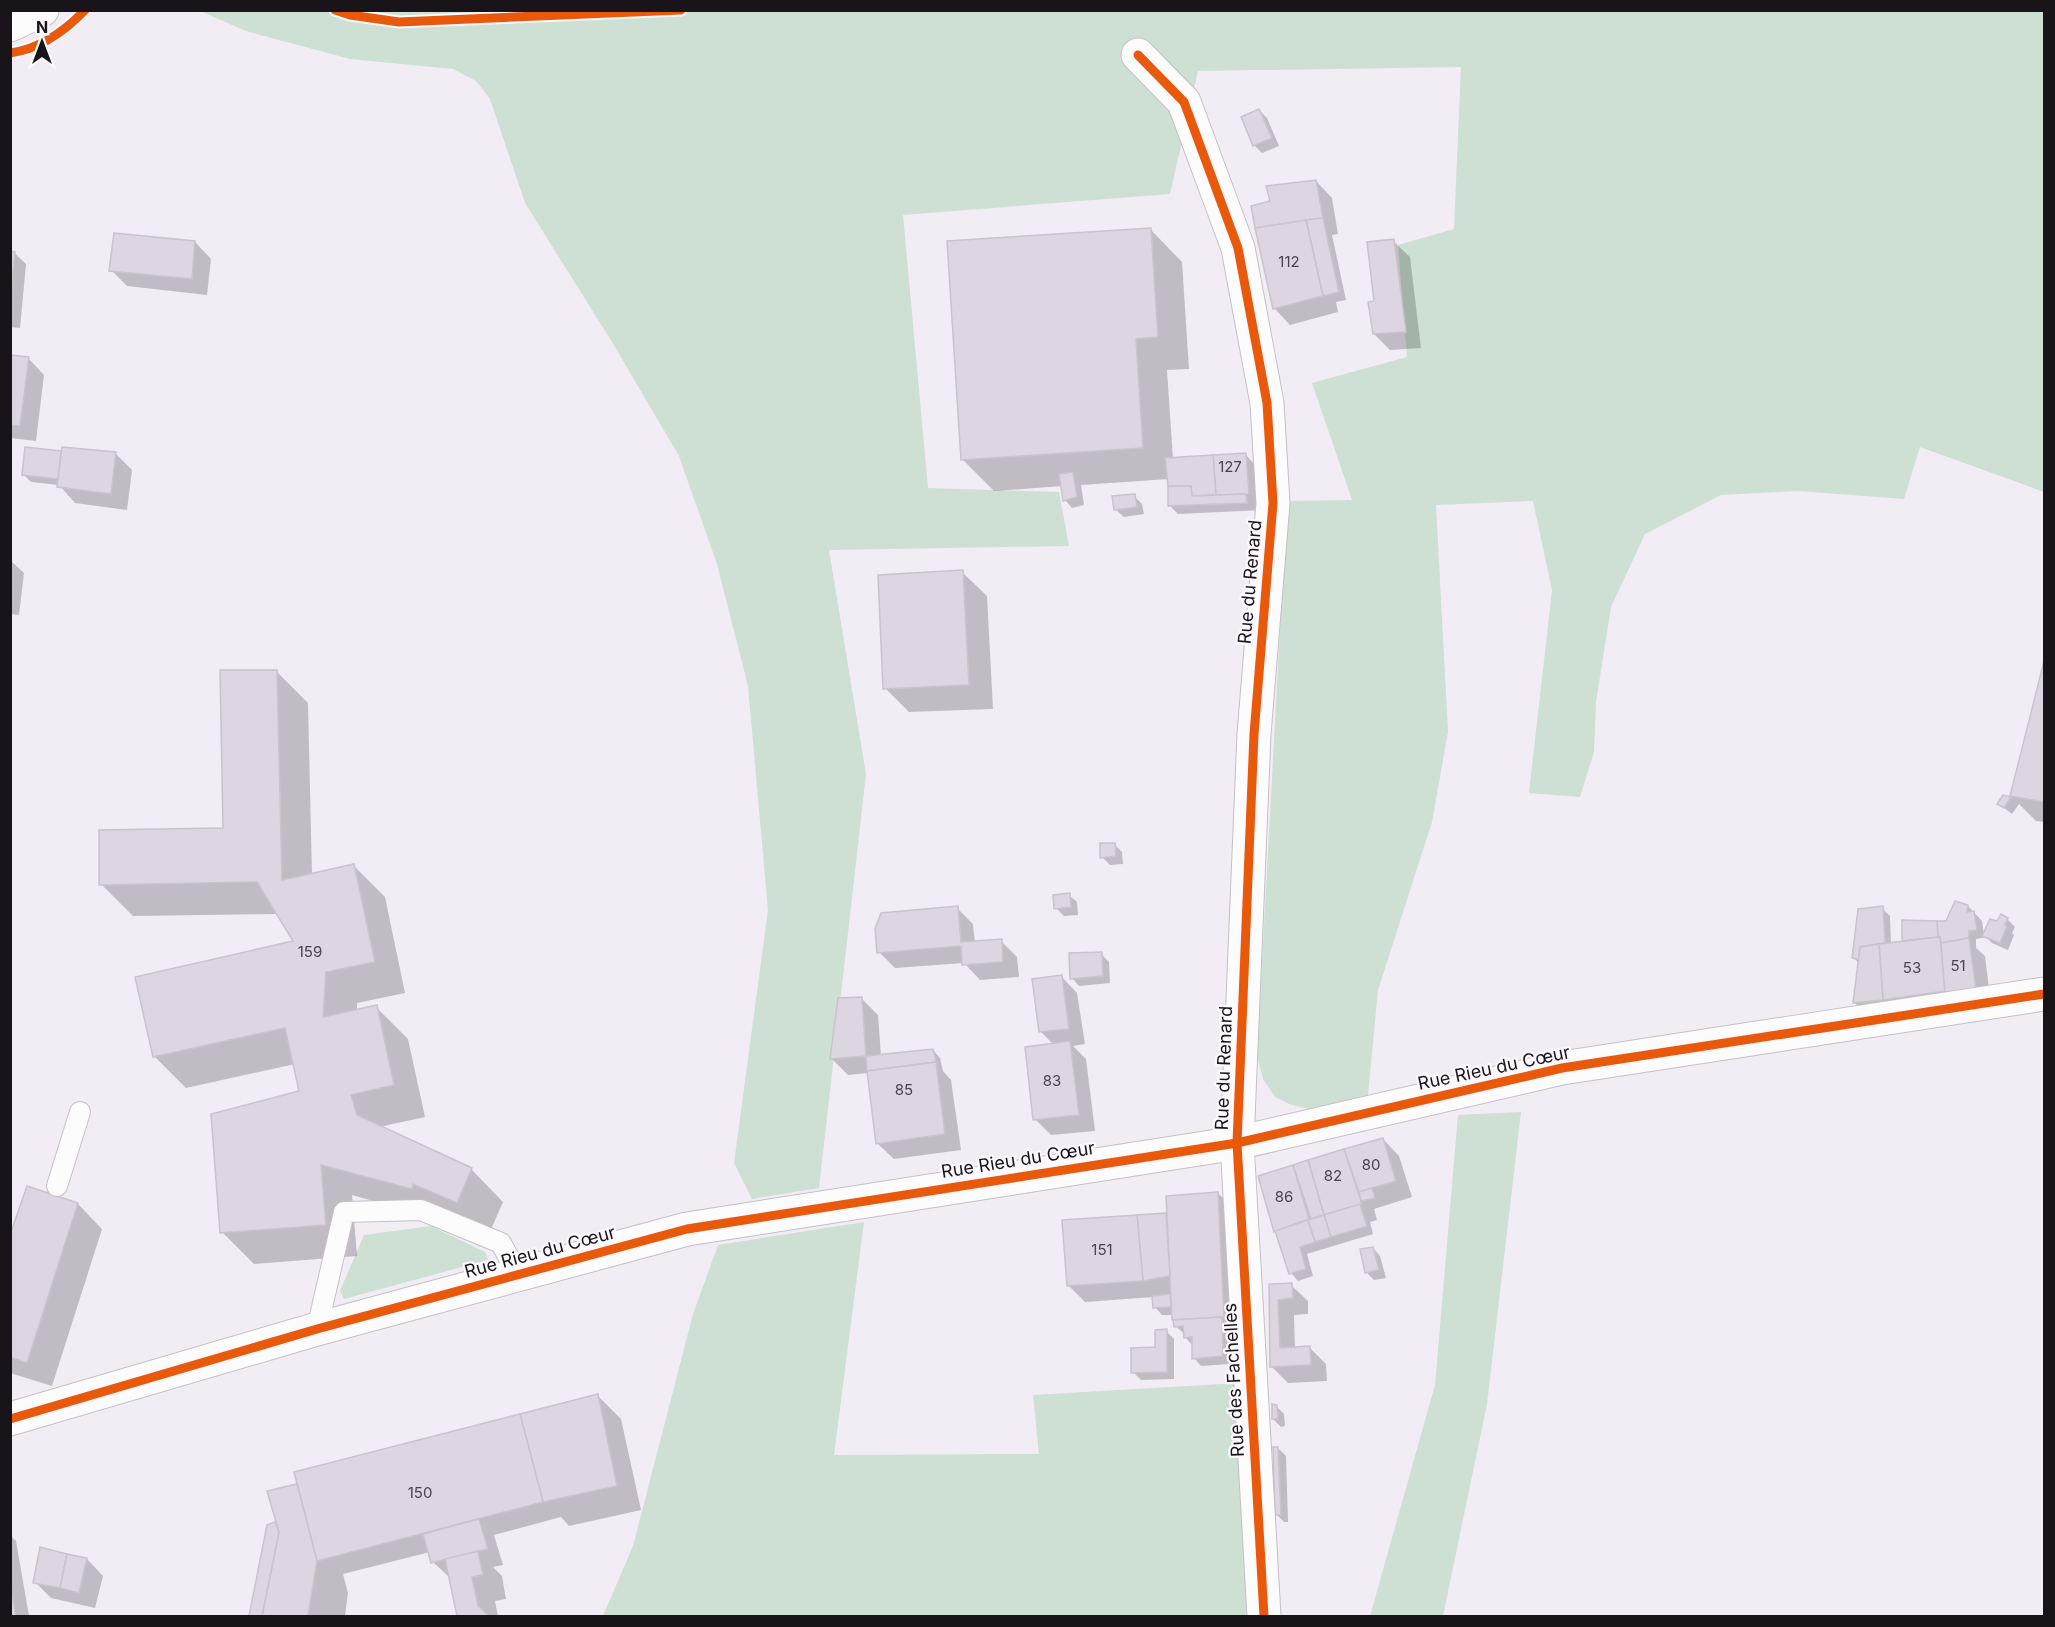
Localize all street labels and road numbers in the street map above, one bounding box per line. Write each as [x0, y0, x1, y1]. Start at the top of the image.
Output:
street label: Rue du Renard [1234, 519, 1265, 645]
street label: Rue du Renard [1211, 1005, 1236, 1131]
street label: Rue Rieu du Cœur [1416, 1041, 1572, 1094]
street label: Rue Rieu du Cœur [940, 1137, 1096, 1182]
street label: Rue Rieu du Cœur [462, 1221, 618, 1282]
street label: Rue des Fachelles [1219, 1302, 1248, 1458]

